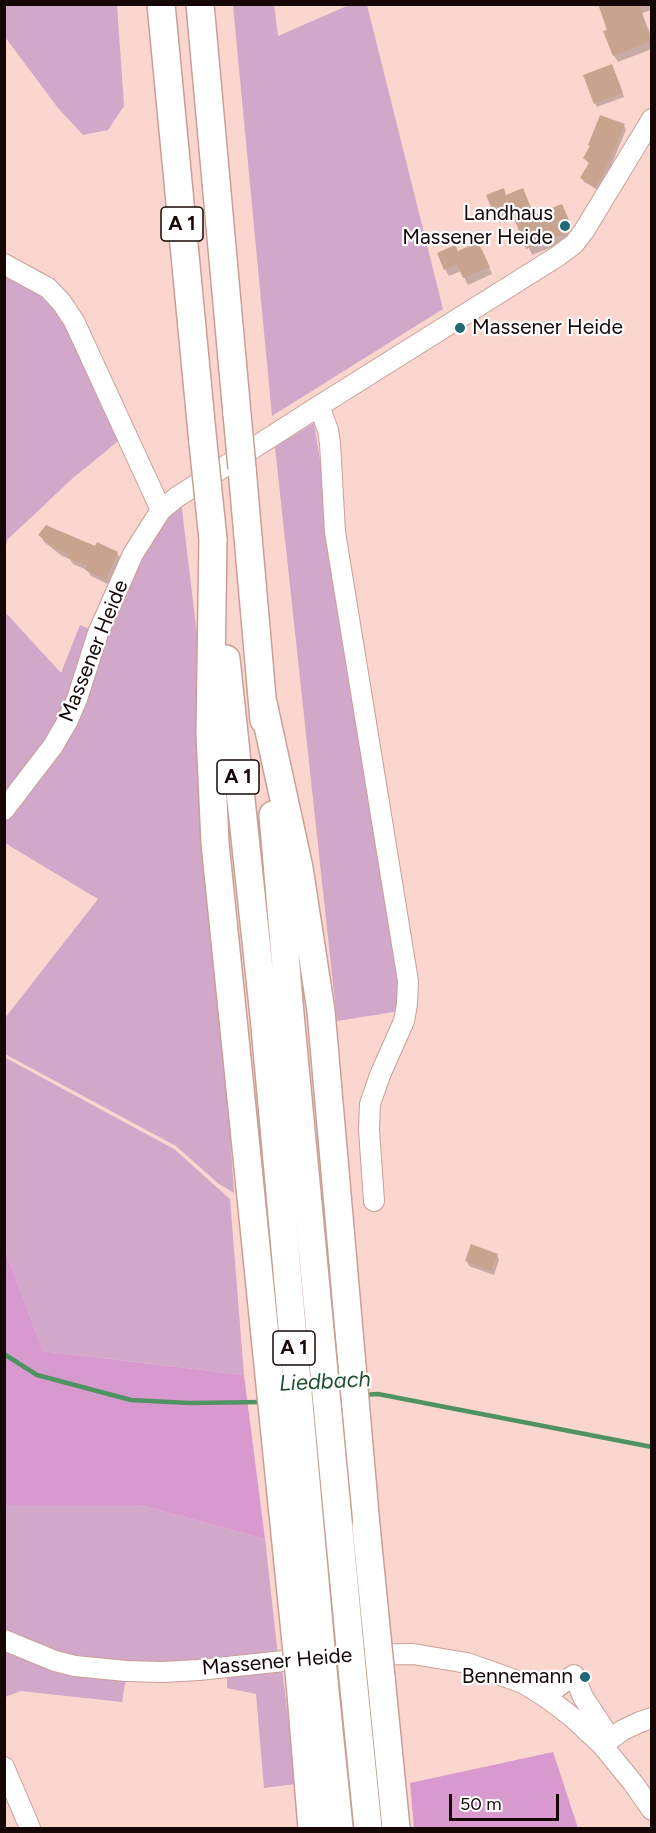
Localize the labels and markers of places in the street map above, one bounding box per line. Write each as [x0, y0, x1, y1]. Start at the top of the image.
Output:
place label: Landhaus Massener Heide [402, 201, 553, 251]
marker: Landhaus Massener Heide [558, 219, 572, 233]
place label: Massener Heide [472, 315, 623, 341]
marker: Massener Heide [453, 321, 467, 335]
place label: Bennemann [462, 1664, 573, 1690]
marker: Bennemann [578, 1670, 592, 1684]

